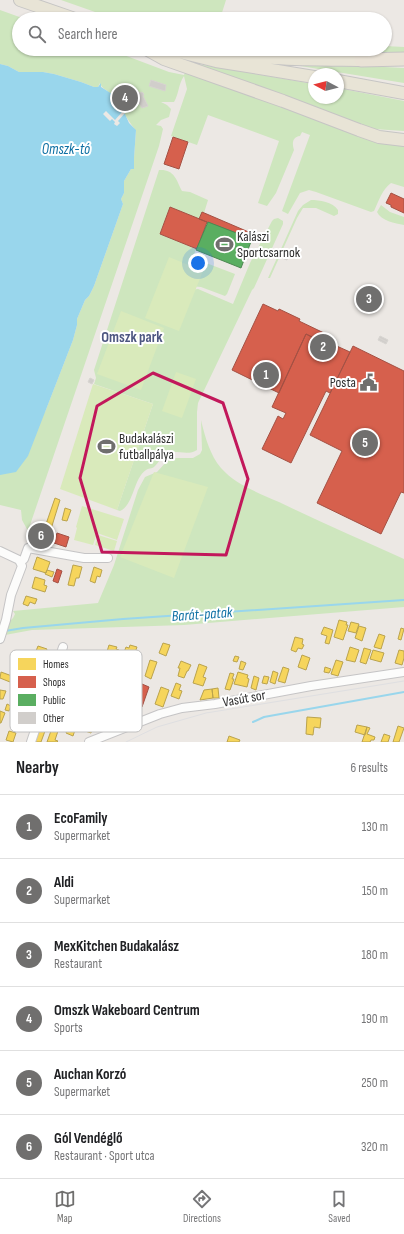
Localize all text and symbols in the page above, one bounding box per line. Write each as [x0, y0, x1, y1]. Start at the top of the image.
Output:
search box [12, 12, 392, 56]
icon: search [26, 23, 48, 45]
text: Search here [58, 25, 118, 44]
north arrow [308, 68, 344, 104]
pin: 4 [112, 83, 138, 113]
water label: Omszk-tó [42, 140, 90, 159]
place label: Kalászi Sportcsarnok [237, 228, 301, 261]
sports icon: Kalászi Sportcsarnok [214, 234, 234, 254]
your location [188, 253, 208, 273]
pin: 3 [356, 284, 382, 314]
district label: Omszk park [101, 328, 163, 347]
pin: 2 [310, 332, 336, 362]
pin: 1 [253, 360, 279, 390]
public building icon: Posta [359, 372, 379, 392]
place label: Posta [330, 374, 356, 391]
pin: 5 [352, 428, 378, 458]
place label: Budakalászi futballpálya [119, 430, 174, 463]
sports icon: Budakalászi futballpálya [96, 436, 116, 456]
pin: 6 [28, 521, 54, 551]
water label: Barát-patak [171, 603, 233, 626]
legend [10, 650, 142, 732]
text: Homes [43, 658, 69, 671]
text: Shops [43, 676, 66, 689]
street label: Vasút sor [221, 686, 267, 711]
text: Public [43, 694, 66, 707]
text: Other [43, 712, 64, 725]
text: Nearby [16, 758, 59, 778]
text: 6 results [350, 760, 388, 776]
text: EcoFamily [54, 809, 107, 828]
text: 1 [26, 819, 32, 835]
text: 130 m [362, 819, 388, 835]
text: Supermarket [54, 828, 110, 844]
text: Aldi [54, 873, 74, 892]
text: 2 [26, 883, 32, 899]
text: 150 m [362, 883, 388, 899]
text: Supermarket [54, 892, 110, 908]
text: MexKitchen Budakalász [54, 937, 179, 956]
text: 3 [26, 947, 32, 963]
text: 180 m [362, 947, 388, 963]
text: Restaurant [54, 956, 102, 972]
text: Omszk Wakeboard Centrum [54, 1001, 200, 1020]
text: 4 [26, 1011, 32, 1027]
text: 190 m [361, 1011, 388, 1027]
text: Sports [54, 1020, 83, 1036]
text: Auchan Korzó [54, 1065, 126, 1084]
text: 5 [26, 1075, 32, 1091]
text: 250 m [361, 1075, 388, 1091]
text: Supermarket [54, 1084, 110, 1100]
text: Gól Vendéglő [54, 1129, 123, 1148]
text: 6 [26, 1139, 32, 1155]
text: 320 m [361, 1139, 388, 1155]
text: Restaurant · Sport utca [54, 1148, 155, 1164]
tab: Map [54, 1188, 76, 1225]
tab: Directions [183, 1188, 221, 1225]
tab: Saved [328, 1188, 350, 1225]

